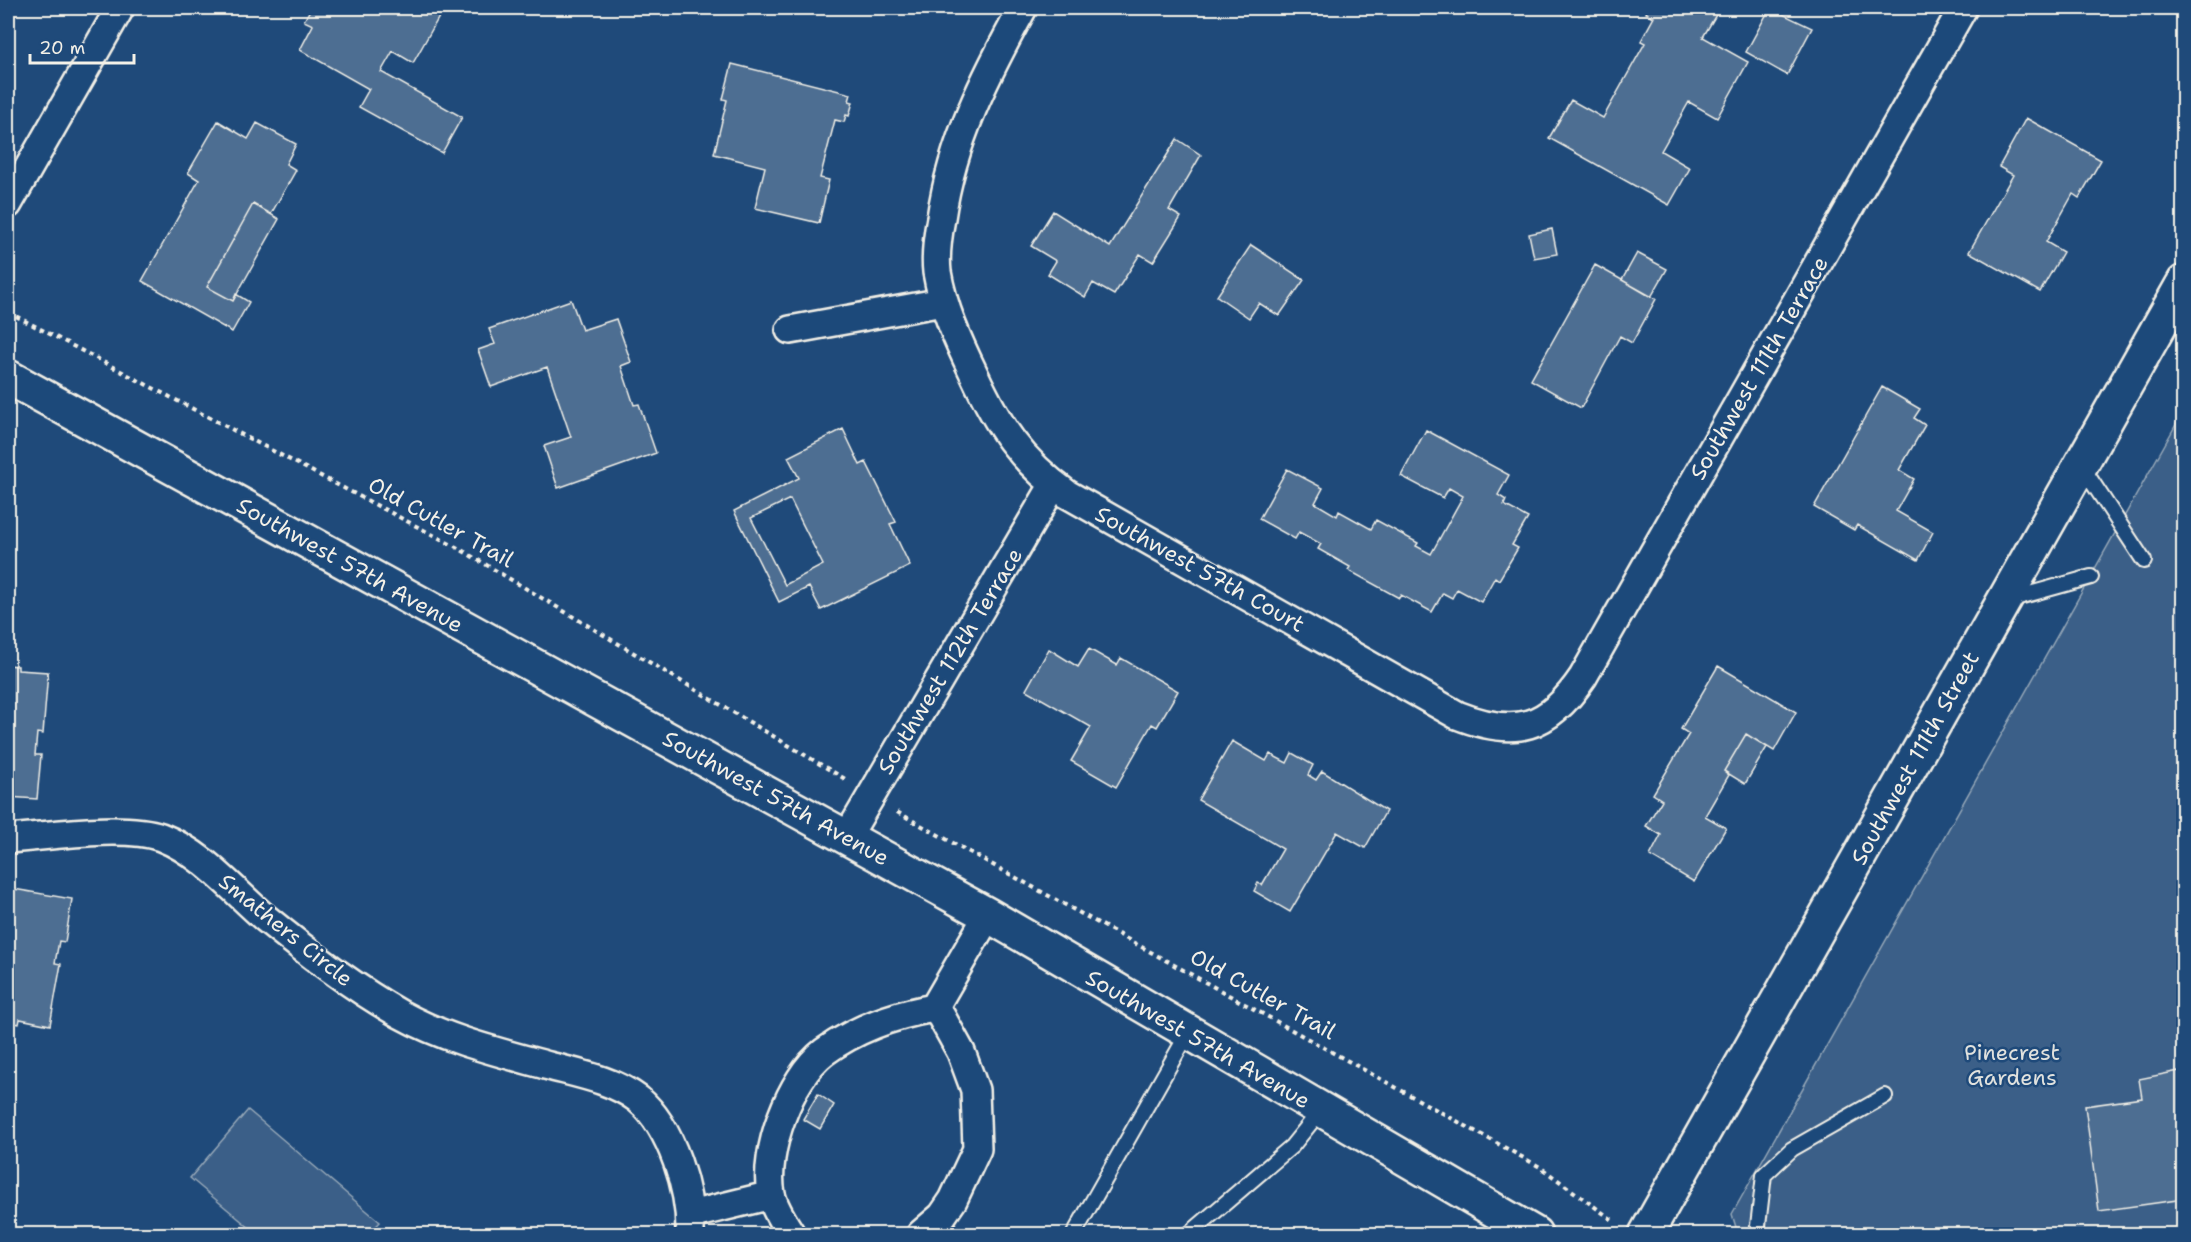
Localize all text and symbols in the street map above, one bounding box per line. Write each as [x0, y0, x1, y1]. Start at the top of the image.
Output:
scale bar [30, 27, 134, 65]
text: 20 m [39, 36, 85, 60]
street label: Southwest 111th Terrace [1683, 251, 1835, 485]
street label: Old Cutler Trail [363, 470, 519, 574]
street label: Southwest 57th Avenue [232, 491, 468, 639]
street label: Southwest 57th Court [1090, 499, 1310, 639]
street label: Southwest 112th Terrace [871, 542, 1029, 780]
street label: Southwest 111th Street [1844, 646, 1986, 870]
street label: Southwest 57th Avenue [658, 724, 894, 872]
street label: Smathers Circle [213, 867, 359, 993]
street label: Old Cutler Trail [1185, 942, 1341, 1046]
street label: Southwest 57th Avenue [1081, 963, 1315, 1115]
park label: Pinecrest Gardens [1964, 1038, 2060, 1092]

